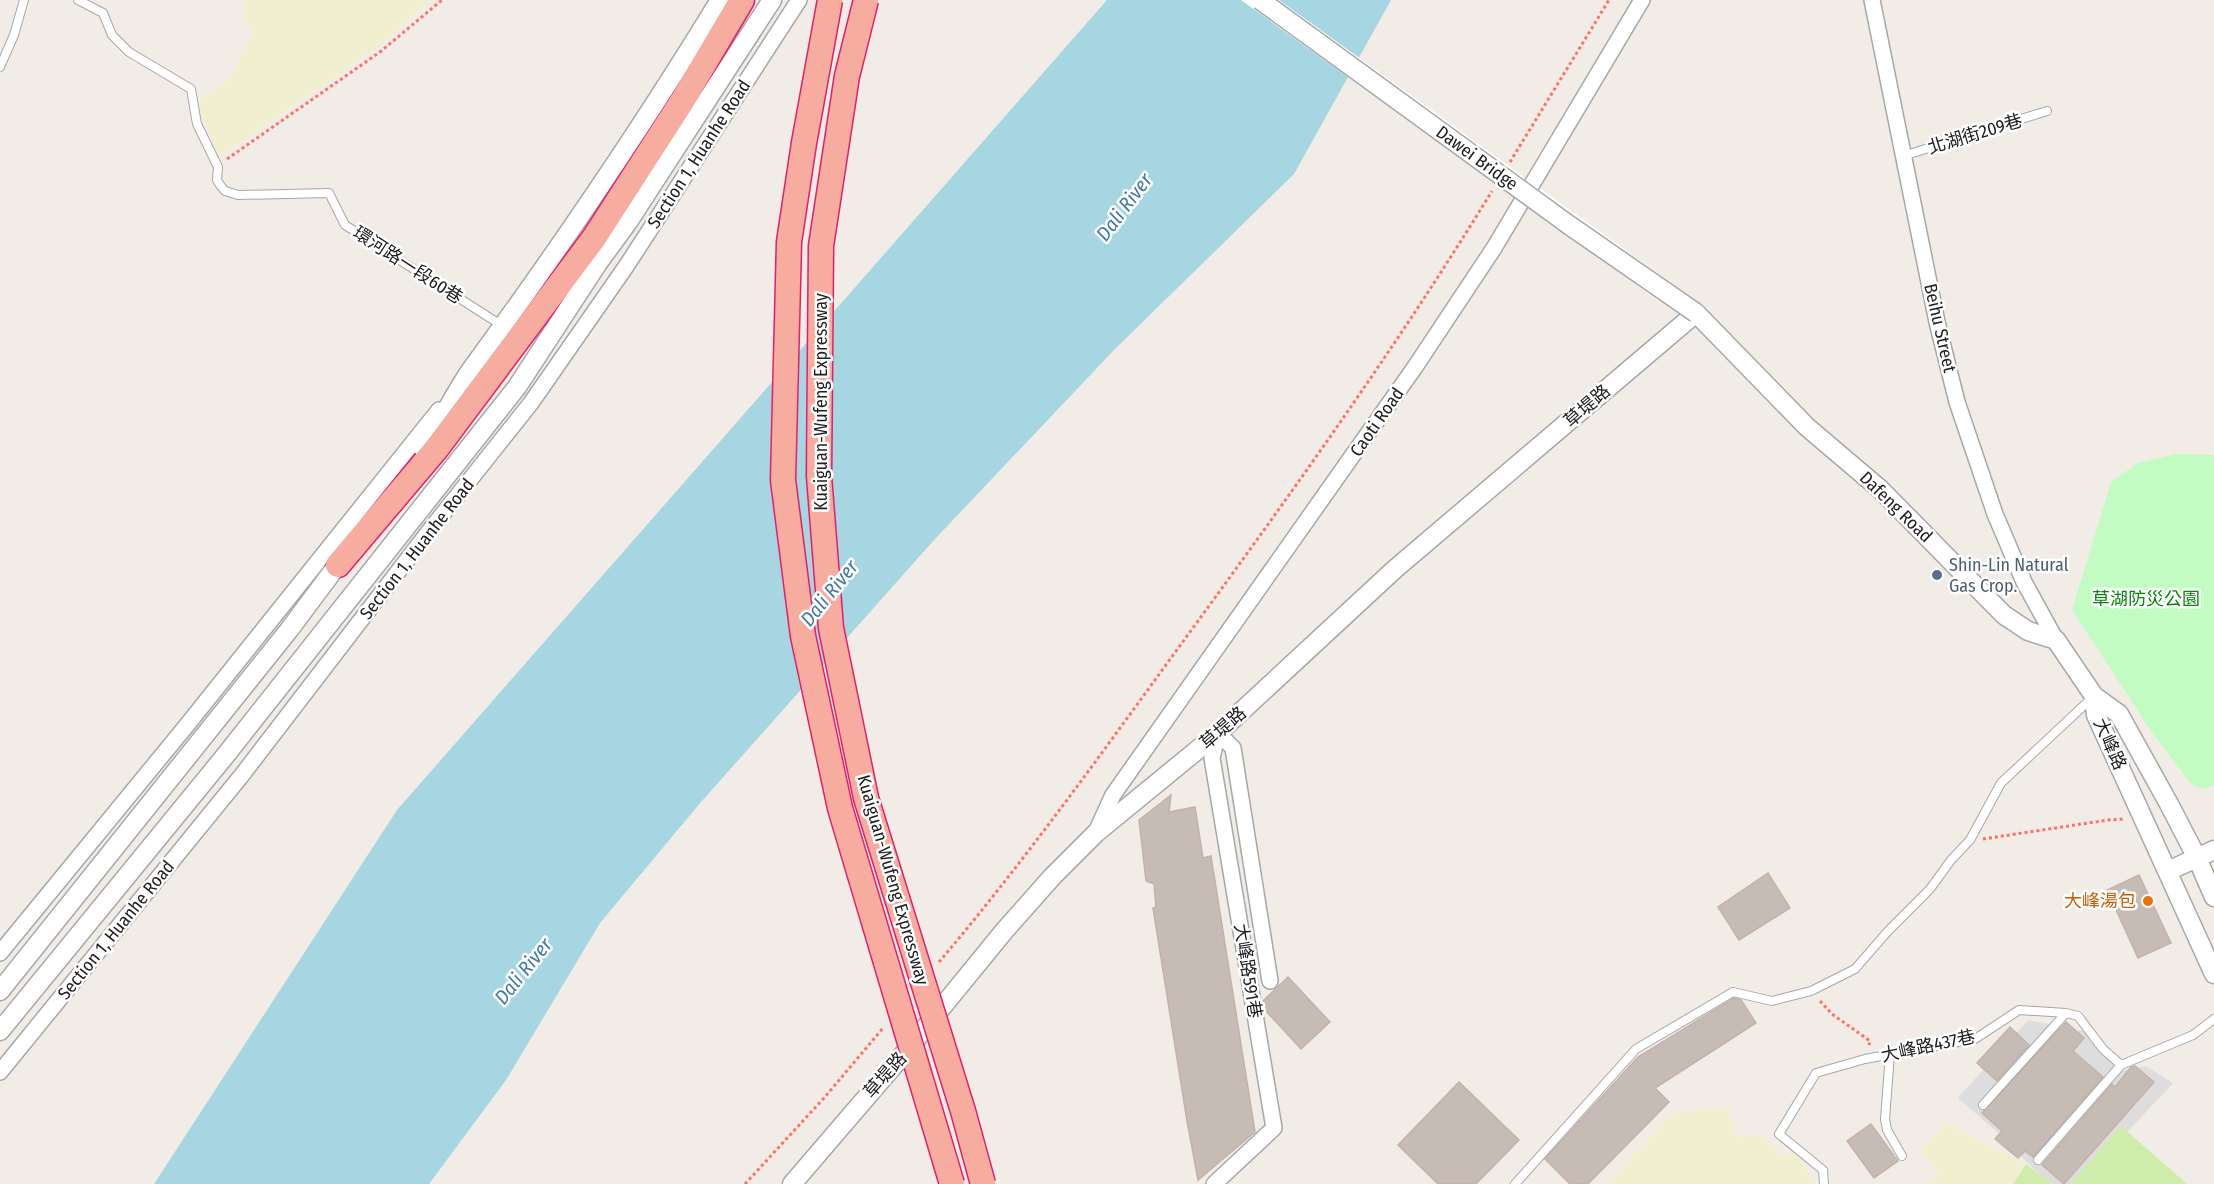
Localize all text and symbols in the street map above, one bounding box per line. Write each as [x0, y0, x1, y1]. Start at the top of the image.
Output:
street label: Section 1, Huanhe Road [643, 76, 755, 232]
street label: 北湖街209巷 [1925, 109, 2025, 159]
street label: Dawei Bridge [1432, 121, 1522, 195]
water label: Dali River [1091, 168, 1158, 245]
street label: 環河路一段60巷 [349, 221, 467, 309]
street label: Beihu Street [1919, 281, 1961, 375]
street label: Kuaiguan-Wufeng Expressway [810, 293, 832, 511]
street label: 草堤路 [1559, 380, 1615, 432]
street label: Caoti Road [1345, 383, 1409, 461]
street label: Dafeng Road [1855, 467, 1937, 547]
street label: Section 1, Huanhe Road [355, 474, 479, 624]
water label: Dali River [795, 554, 864, 631]
place label: Shin-Lin Natural Gas Crop. [1949, 554, 2069, 597]
marker: Shin-Lin Natural Gas Crop. [1930, 568, 1944, 582]
park label: 草湖防災公園 [2092, 588, 2200, 610]
street label: 草堤路 [1195, 702, 1251, 754]
street label: 大峰路 [2089, 715, 2131, 773]
street label: Kuaiguan-Wufeng Expressway [852, 772, 934, 988]
street label: Section 1, Huanhe Road [53, 856, 179, 1004]
place label: 大峰湯包 [2064, 890, 2136, 912]
marker: 大峰湯包 [2141, 894, 2155, 908]
street label: 大峰路591巷 [1230, 922, 1266, 1020]
water label: Dali River [489, 932, 558, 1009]
street label: 大峰路437巷 [1879, 1025, 1977, 1067]
street label: 草堤路 [859, 1047, 911, 1103]

